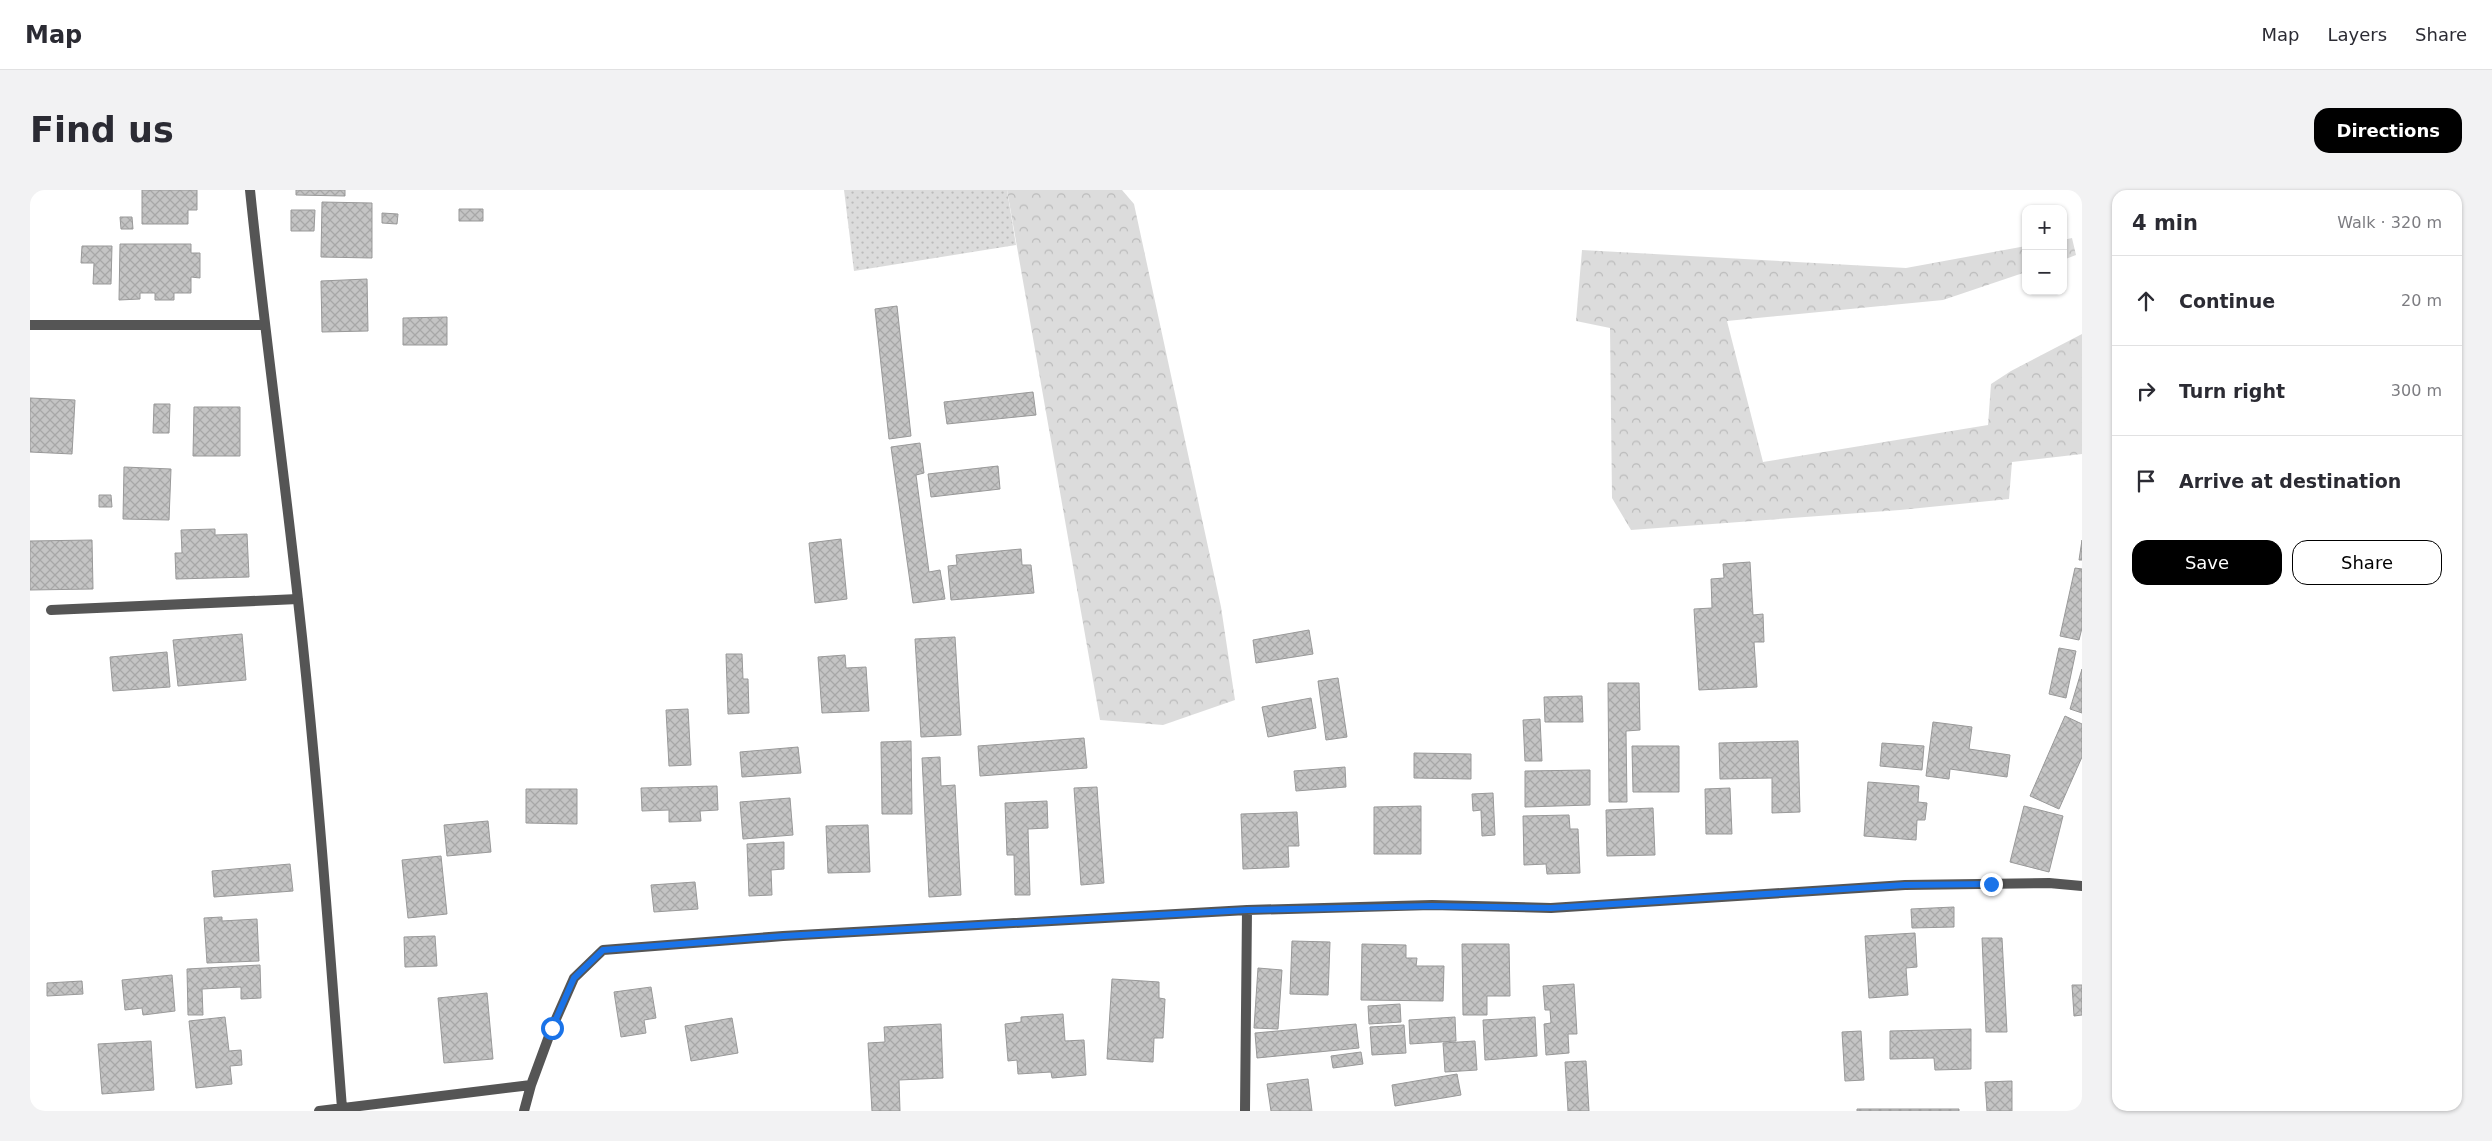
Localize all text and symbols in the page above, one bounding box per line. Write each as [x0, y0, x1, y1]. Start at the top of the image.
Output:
text: Map [25, 21, 82, 49]
text: Map [2261, 24, 2299, 45]
text: Layers [2327, 24, 2387, 45]
text: Share [2415, 24, 2467, 45]
button: Directions [2314, 108, 2462, 153]
text: Find us [30, 110, 174, 150]
map controls [2022, 205, 2067, 295]
button: + [2022, 205, 2067, 250]
text: 4 min [2132, 211, 2198, 235]
text: Walk · 320 m [2337, 213, 2442, 232]
button: − [2022, 250, 2067, 295]
icon: ahead [2132, 287, 2160, 315]
text: Continue [2179, 290, 2275, 312]
text: 20 m [2401, 291, 2442, 310]
icon: right [2132, 377, 2160, 405]
text: Turn right [2179, 380, 2285, 402]
text: 300 m [2391, 381, 2442, 400]
icon: arrive [2132, 467, 2160, 495]
text: Arrive at destination [2179, 470, 2401, 492]
button: Save [2132, 540, 2282, 585]
button: Share [2292, 540, 2442, 585]
route end [1980, 873, 2003, 896]
route start [541, 1017, 564, 1040]

